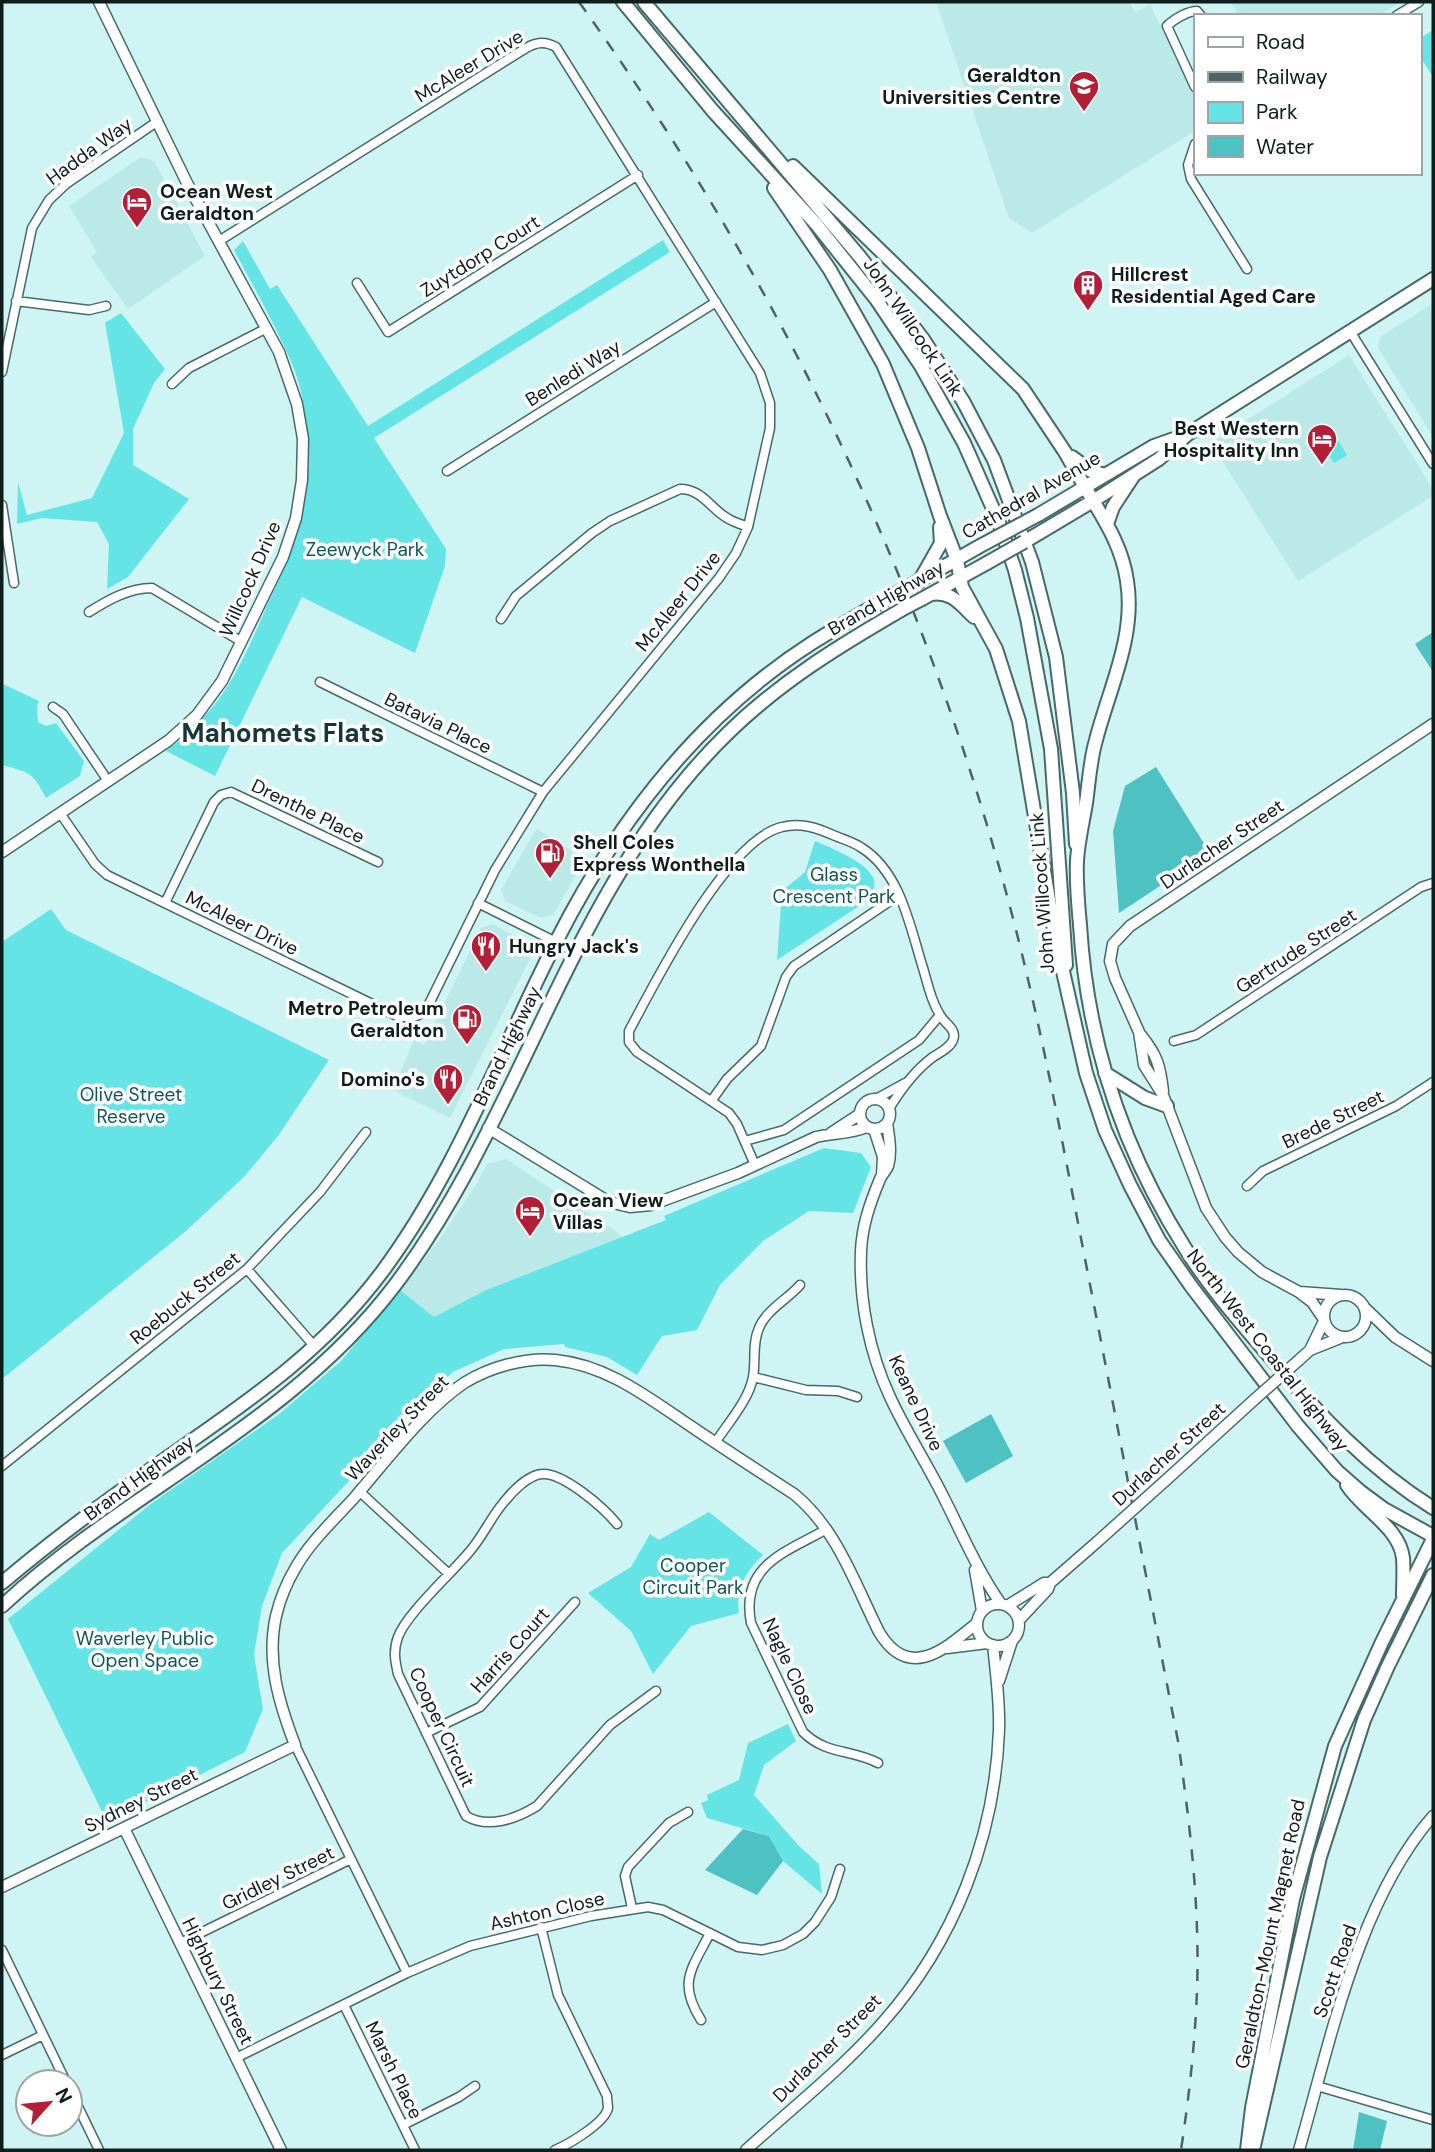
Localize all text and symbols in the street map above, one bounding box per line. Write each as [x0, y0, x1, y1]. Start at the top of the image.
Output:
legend [1194, 14, 1421, 175]
street label: McAleer Drive [410, 24, 528, 108]
text: Road [1256, 28, 1305, 56]
place label: Geraldton Universities Centre [882, 63, 1061, 110]
text: Railway [1256, 63, 1328, 91]
school or university icon: Geraldton Universities Centre [1067, 69, 1101, 113]
text: Park [1256, 98, 1298, 126]
street label: Hadda Way [41, 111, 137, 191]
text: Water [1256, 133, 1314, 161]
place label: Ocean West Geraldton [160, 179, 273, 226]
hotel icon: Ocean West Geraldton [120, 185, 154, 229]
street label: Zuytdorp Court [416, 209, 544, 303]
street label: John Willcock Link [857, 253, 969, 401]
place label: Hillcrest Residential Aged Care [1111, 262, 1316, 309]
building icon: Hillcrest Residential Aged Care [1071, 268, 1105, 312]
street label: Benledi Way [521, 334, 626, 412]
place label: Best Western Hospitality Inn [1164, 416, 1299, 463]
hotel icon: Best Western Hospitality Inn [1305, 422, 1339, 466]
street label: Cathedral Avenue [957, 445, 1105, 545]
street label: Willcock Drive [213, 517, 287, 641]
park label: Zeewyck Park [306, 537, 425, 562]
street label: McAleer Drive [630, 546, 726, 656]
street label: Brand Highway [823, 554, 949, 641]
street label: Batavia Place [380, 686, 496, 760]
district label: Mahomets Flats [182, 716, 384, 750]
street label: Drenthe Place [247, 773, 369, 849]
street label: Durlacher Street [1155, 793, 1289, 895]
street label: John Willcock Link [1024, 811, 1060, 975]
place label: Shell Coles Express Wonthella [573, 830, 745, 877]
fuel station icon: Shell Coles Express Wonthella [533, 836, 567, 880]
park label: Glass Crescent Park [772, 862, 896, 909]
street label: McAleer Drive [182, 885, 302, 961]
street label: Gertrude Street [1231, 903, 1361, 999]
restaurant icon: Hungry Jack's [469, 929, 503, 973]
place label: Hungry Jack's [509, 934, 639, 959]
street label: Brand Highway [467, 981, 547, 1110]
place label: Metro Petroleum Geraldton [288, 996, 444, 1043]
fuel station icon: Metro Petroleum Geraldton [450, 1002, 484, 1046]
restaurant icon: Domino's [431, 1062, 465, 1106]
place label: Domino's [341, 1067, 425, 1092]
park label: Olive Street Reserve [80, 1082, 182, 1129]
street label: Brede Street [1278, 1084, 1388, 1154]
place label: Ocean View Villas [553, 1188, 664, 1235]
hotel icon: Ocean View Villas [513, 1194, 547, 1238]
street label: North West Coastal Highway [1181, 1244, 1355, 1456]
street label: Roebuck Street [125, 1246, 245, 1350]
street label: Keane Drive [883, 1351, 949, 1455]
street label: Waverley Street [340, 1369, 454, 1487]
street label: Durlacher Street [1107, 1397, 1231, 1511]
street label: Brand Highway [79, 1429, 199, 1526]
park label: Cooper Circuit Park [642, 1553, 744, 1600]
street label: Harris Court [465, 1602, 555, 1698]
street label: Nagle Close [757, 1614, 823, 1718]
park label: Waverley Public Open Space [76, 1626, 214, 1673]
street label: Cooper Circuit [403, 1663, 481, 1791]
street label: Sydney Street [80, 1762, 202, 1838]
street label: Geraldton-Mount Magnet Road [1229, 1797, 1311, 2071]
street label: Gridley Street [218, 1840, 338, 1916]
street label: Ashton Close [487, 1886, 607, 1936]
street label: Highbury Street [176, 1913, 260, 2049]
street label: Scott Road [1307, 1921, 1363, 2021]
street label: Durlacher Street [767, 1988, 887, 2108]
street label: Marsh Place [360, 2017, 428, 2123]
north arrow [14, 2068, 84, 2138]
text: N [49, 2084, 78, 2107]

